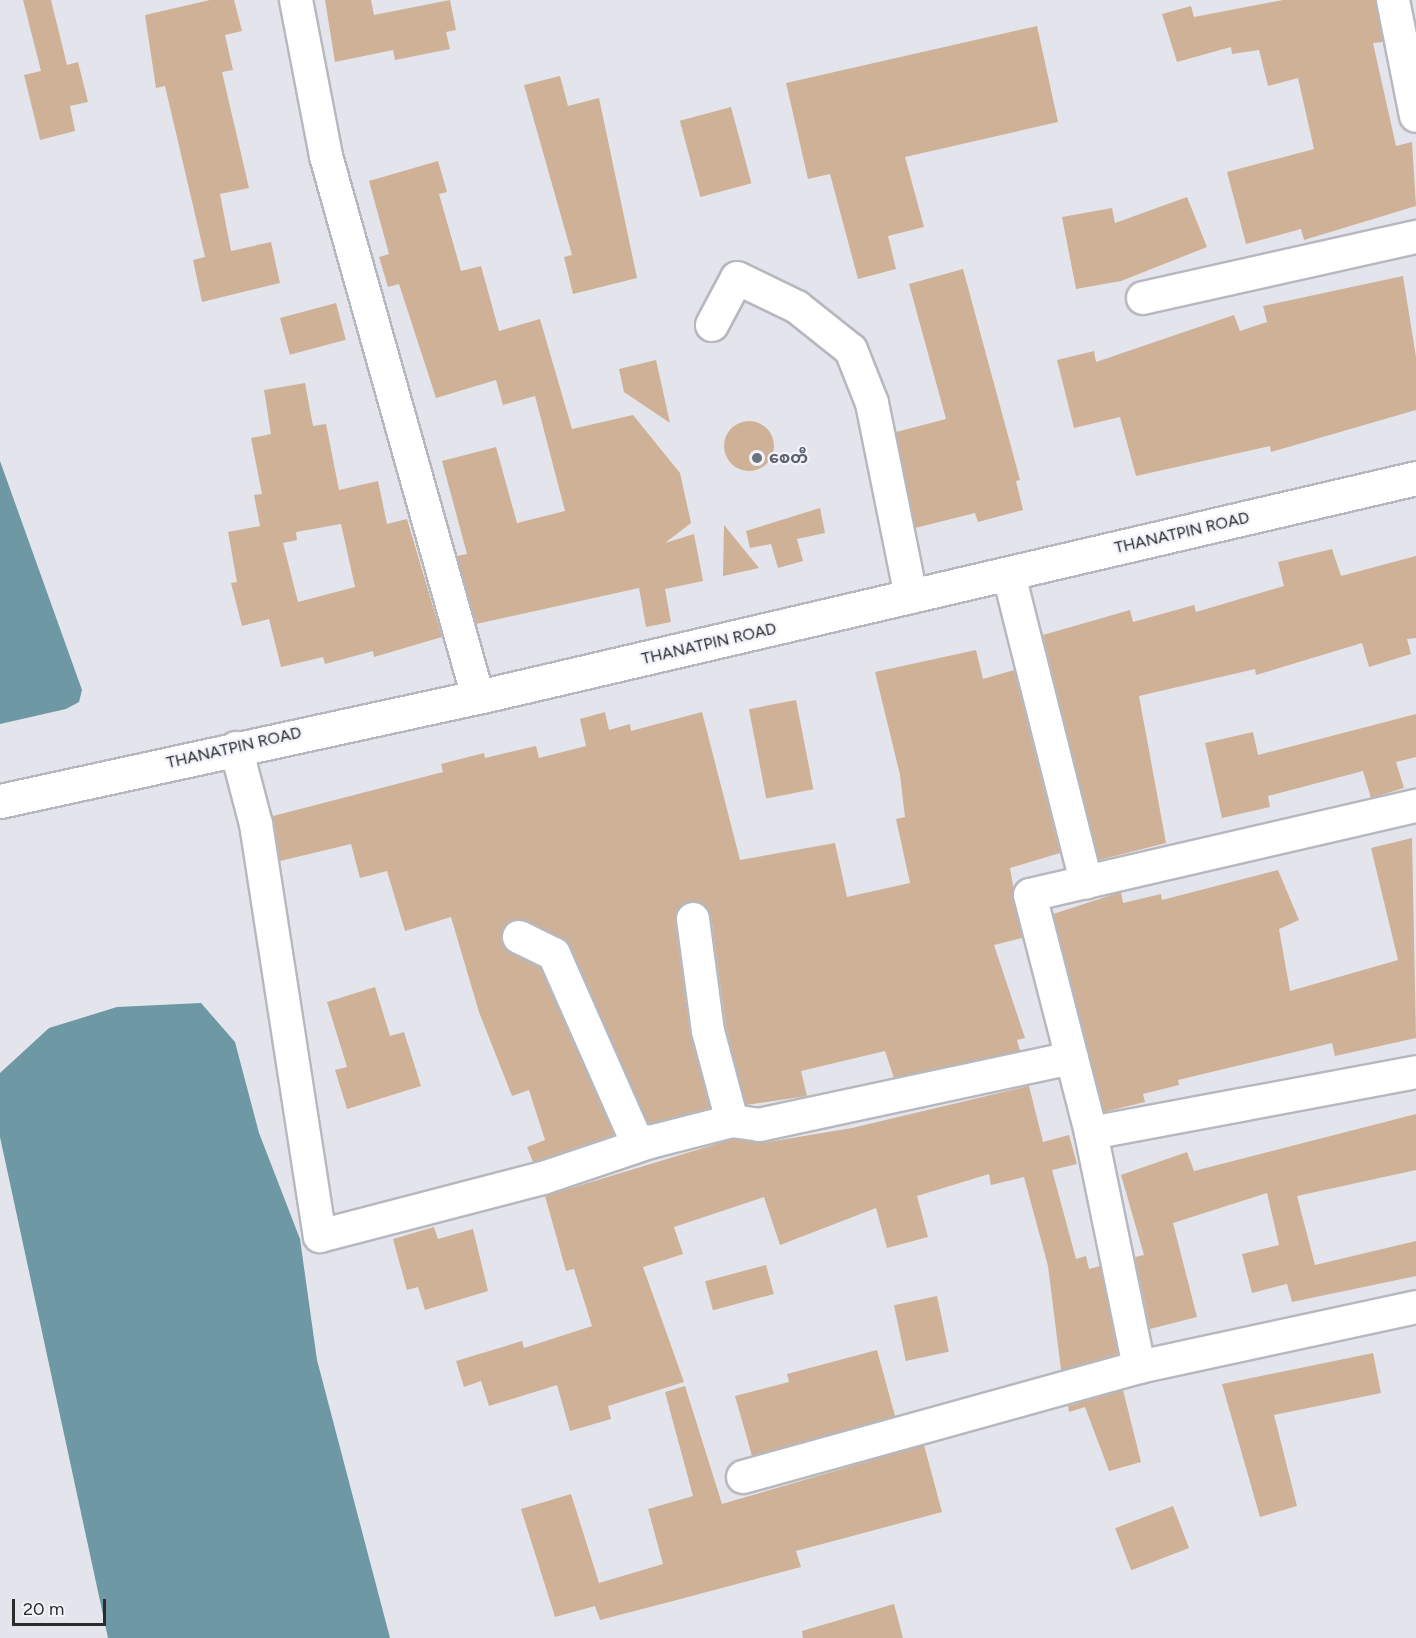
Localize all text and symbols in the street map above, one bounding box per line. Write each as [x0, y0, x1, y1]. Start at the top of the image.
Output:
place label: စေတီ [769, 448, 808, 468]
marker: စေတီ [750, 451, 764, 465]
street label: THANATPIN ROAD [1113, 508, 1251, 558]
street label: THANATPIN ROAD [640, 619, 778, 669]
street label: THANATPIN ROAD [165, 723, 303, 773]
scale bar [15, 1587, 110, 1625]
text: 20 m [23, 1598, 64, 1620]

